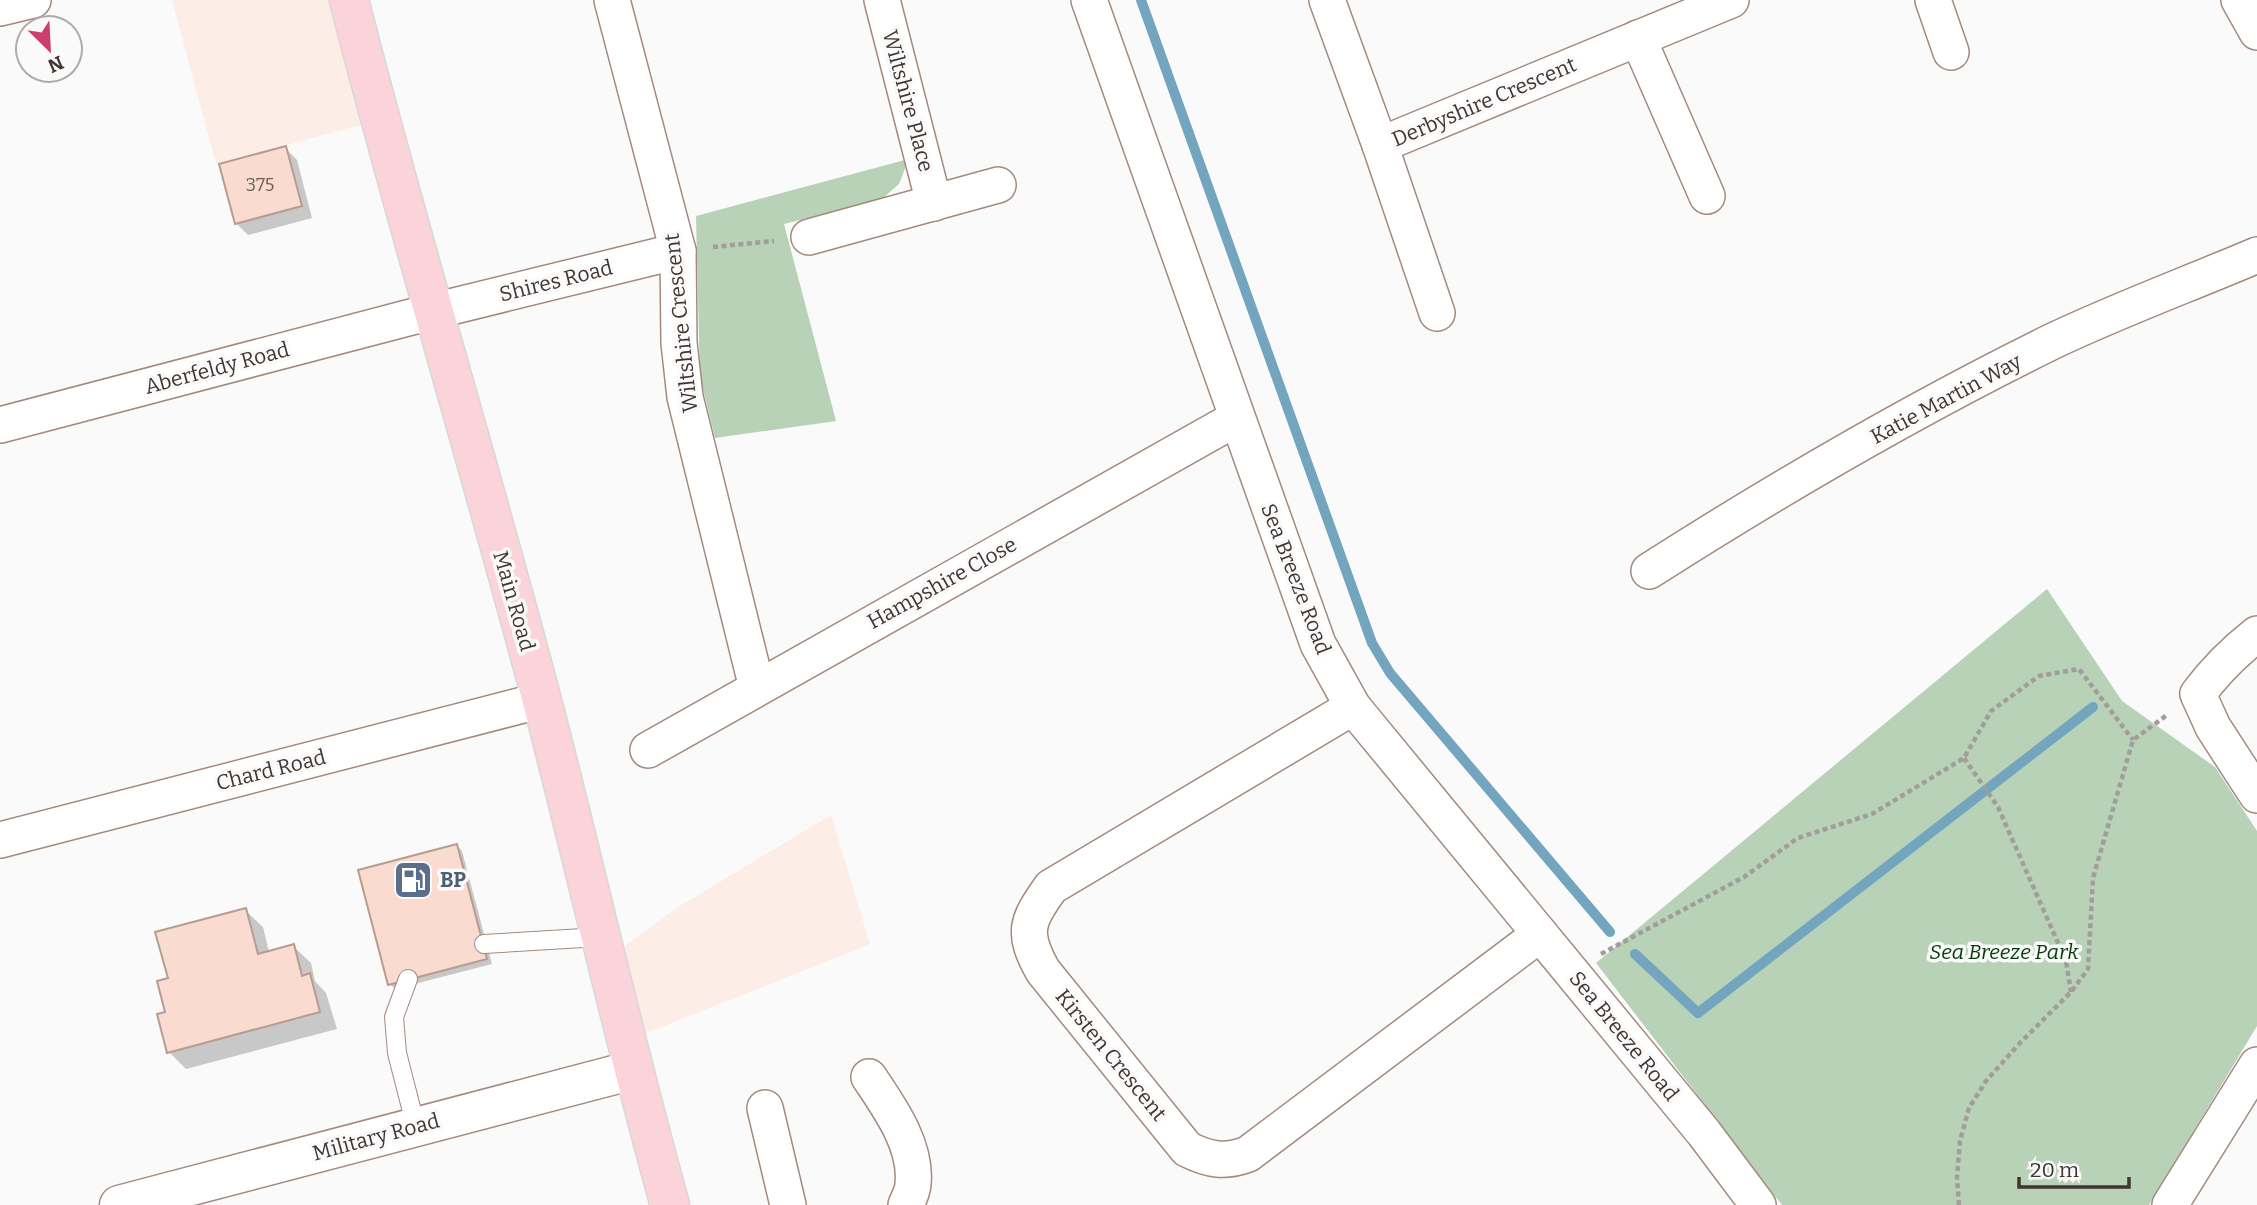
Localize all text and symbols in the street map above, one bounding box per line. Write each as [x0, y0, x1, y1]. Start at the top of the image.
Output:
north arrow [14, 14, 84, 84]
street label: Wiltshire Place [877, 27, 939, 175]
text: N [44, 51, 67, 78]
street label: Derbyshire Crescent [1388, 51, 1580, 153]
house number: 375 [246, 174, 274, 196]
street label: Wiltshire Crescent [659, 232, 703, 414]
street label: Shires Road [497, 254, 615, 308]
street label: Aberfeldy Road [142, 336, 292, 400]
street label: Katie Martin Way [1866, 348, 2027, 450]
street label: Sea Breeze Road [1255, 500, 1337, 658]
street label: Hampshire Close [863, 531, 1021, 635]
street label: Main Road [487, 548, 541, 654]
street label: Chard Road [213, 744, 329, 796]
fuel station icon: BP [392, 859, 434, 901]
place label: BP [440, 867, 466, 893]
park label: Sea Breeze Park [1929, 939, 2079, 965]
street label: Sea Breeze Road [1564, 966, 1684, 1106]
street label: Kirsten Crescent [1050, 984, 1172, 1126]
street label: Military Road [310, 1108, 442, 1166]
scale bar [2019, 1146, 2129, 1190]
text: 20 m [2030, 1157, 2079, 1183]

